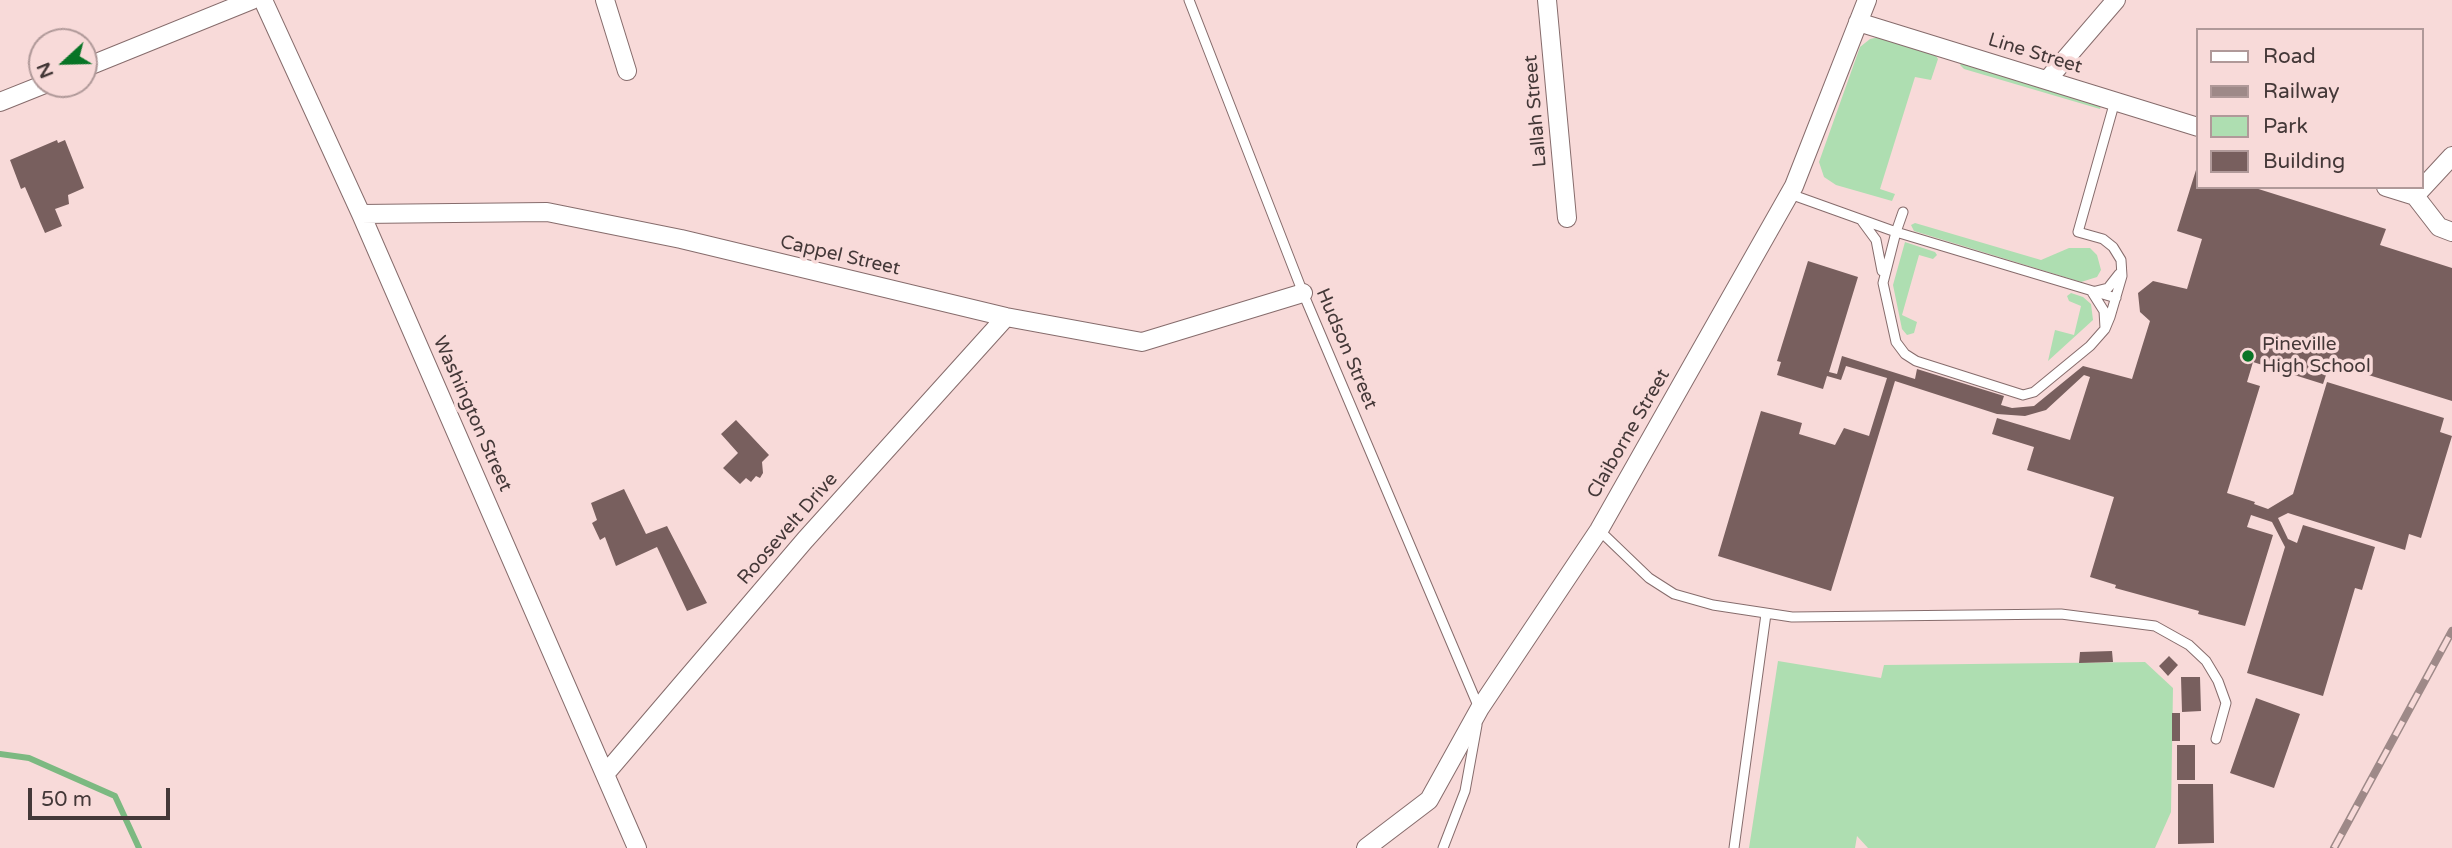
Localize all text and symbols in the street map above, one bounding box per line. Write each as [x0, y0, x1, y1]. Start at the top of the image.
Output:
north arrow [28, 28, 98, 98]
legend [2196, 28, 2424, 189]
street label: Line Street [1985, 29, 2085, 79]
text: Road [2263, 44, 2316, 69]
street label: Lallah Street [1520, 54, 1552, 168]
text: N [32, 59, 58, 81]
text: Railway [2263, 79, 2340, 104]
text: Park [2263, 114, 2308, 139]
text: Building [2263, 149, 2345, 174]
street label: Cappel Street [778, 231, 902, 281]
street label: Hudson Street [1310, 285, 1382, 413]
street label: Washington Street [428, 333, 516, 495]
place label: Pineville High School [2262, 334, 2371, 378]
marker: Pineville High School [2240, 348, 2256, 364]
street label: Claiborne Street [1583, 365, 1675, 503]
street label: Roosevelt Drive [733, 468, 843, 590]
scale bar [32, 774, 173, 818]
text: 50 m [41, 787, 92, 812]

